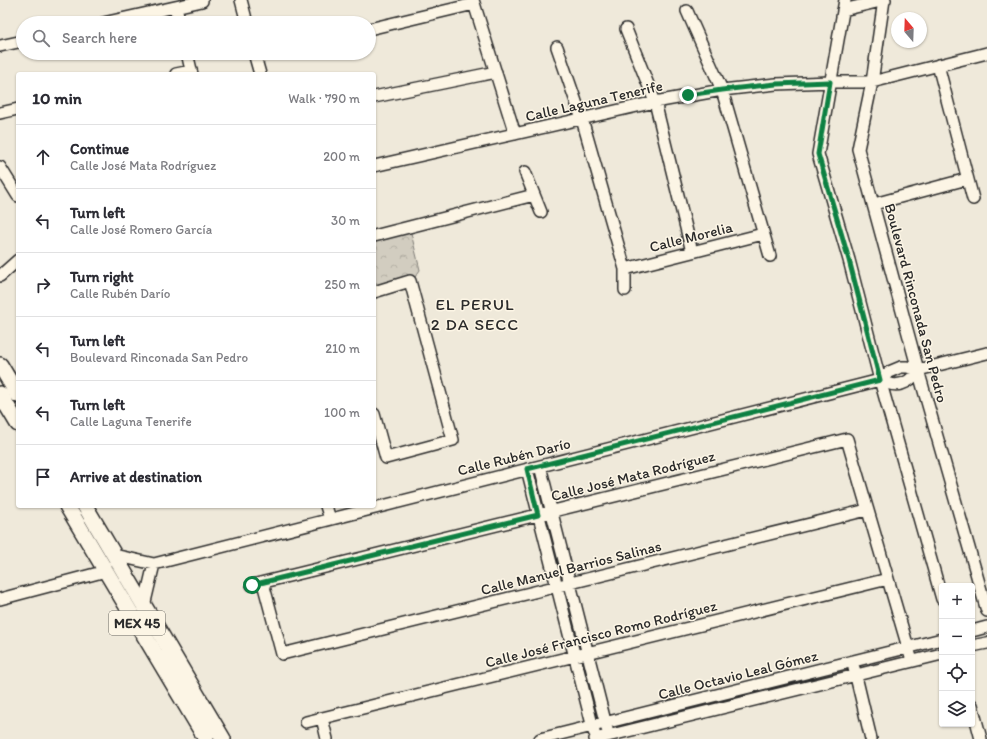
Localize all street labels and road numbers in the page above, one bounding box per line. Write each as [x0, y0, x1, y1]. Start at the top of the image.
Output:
street label: Calle Laguna Tenerife [524, 76, 664, 126]
street label: Boulevard Rinconada San Pedro [881, 201, 951, 405]
street label: Calle Morelia [648, 218, 735, 256]
street label: Calle Rubén Darío [456, 434, 572, 480]
street label: Calle José Mata Rodríguez [549, 447, 717, 505]
street label: Calle Manuel Barrios Salinas [479, 537, 663, 599]
street label: Calle José Francisco Romo Rodríguez [483, 596, 719, 672]
road number: MEX 45 [109, 611, 165, 635]
street label: Calle Octavio Leal Gómez [656, 646, 820, 704]

